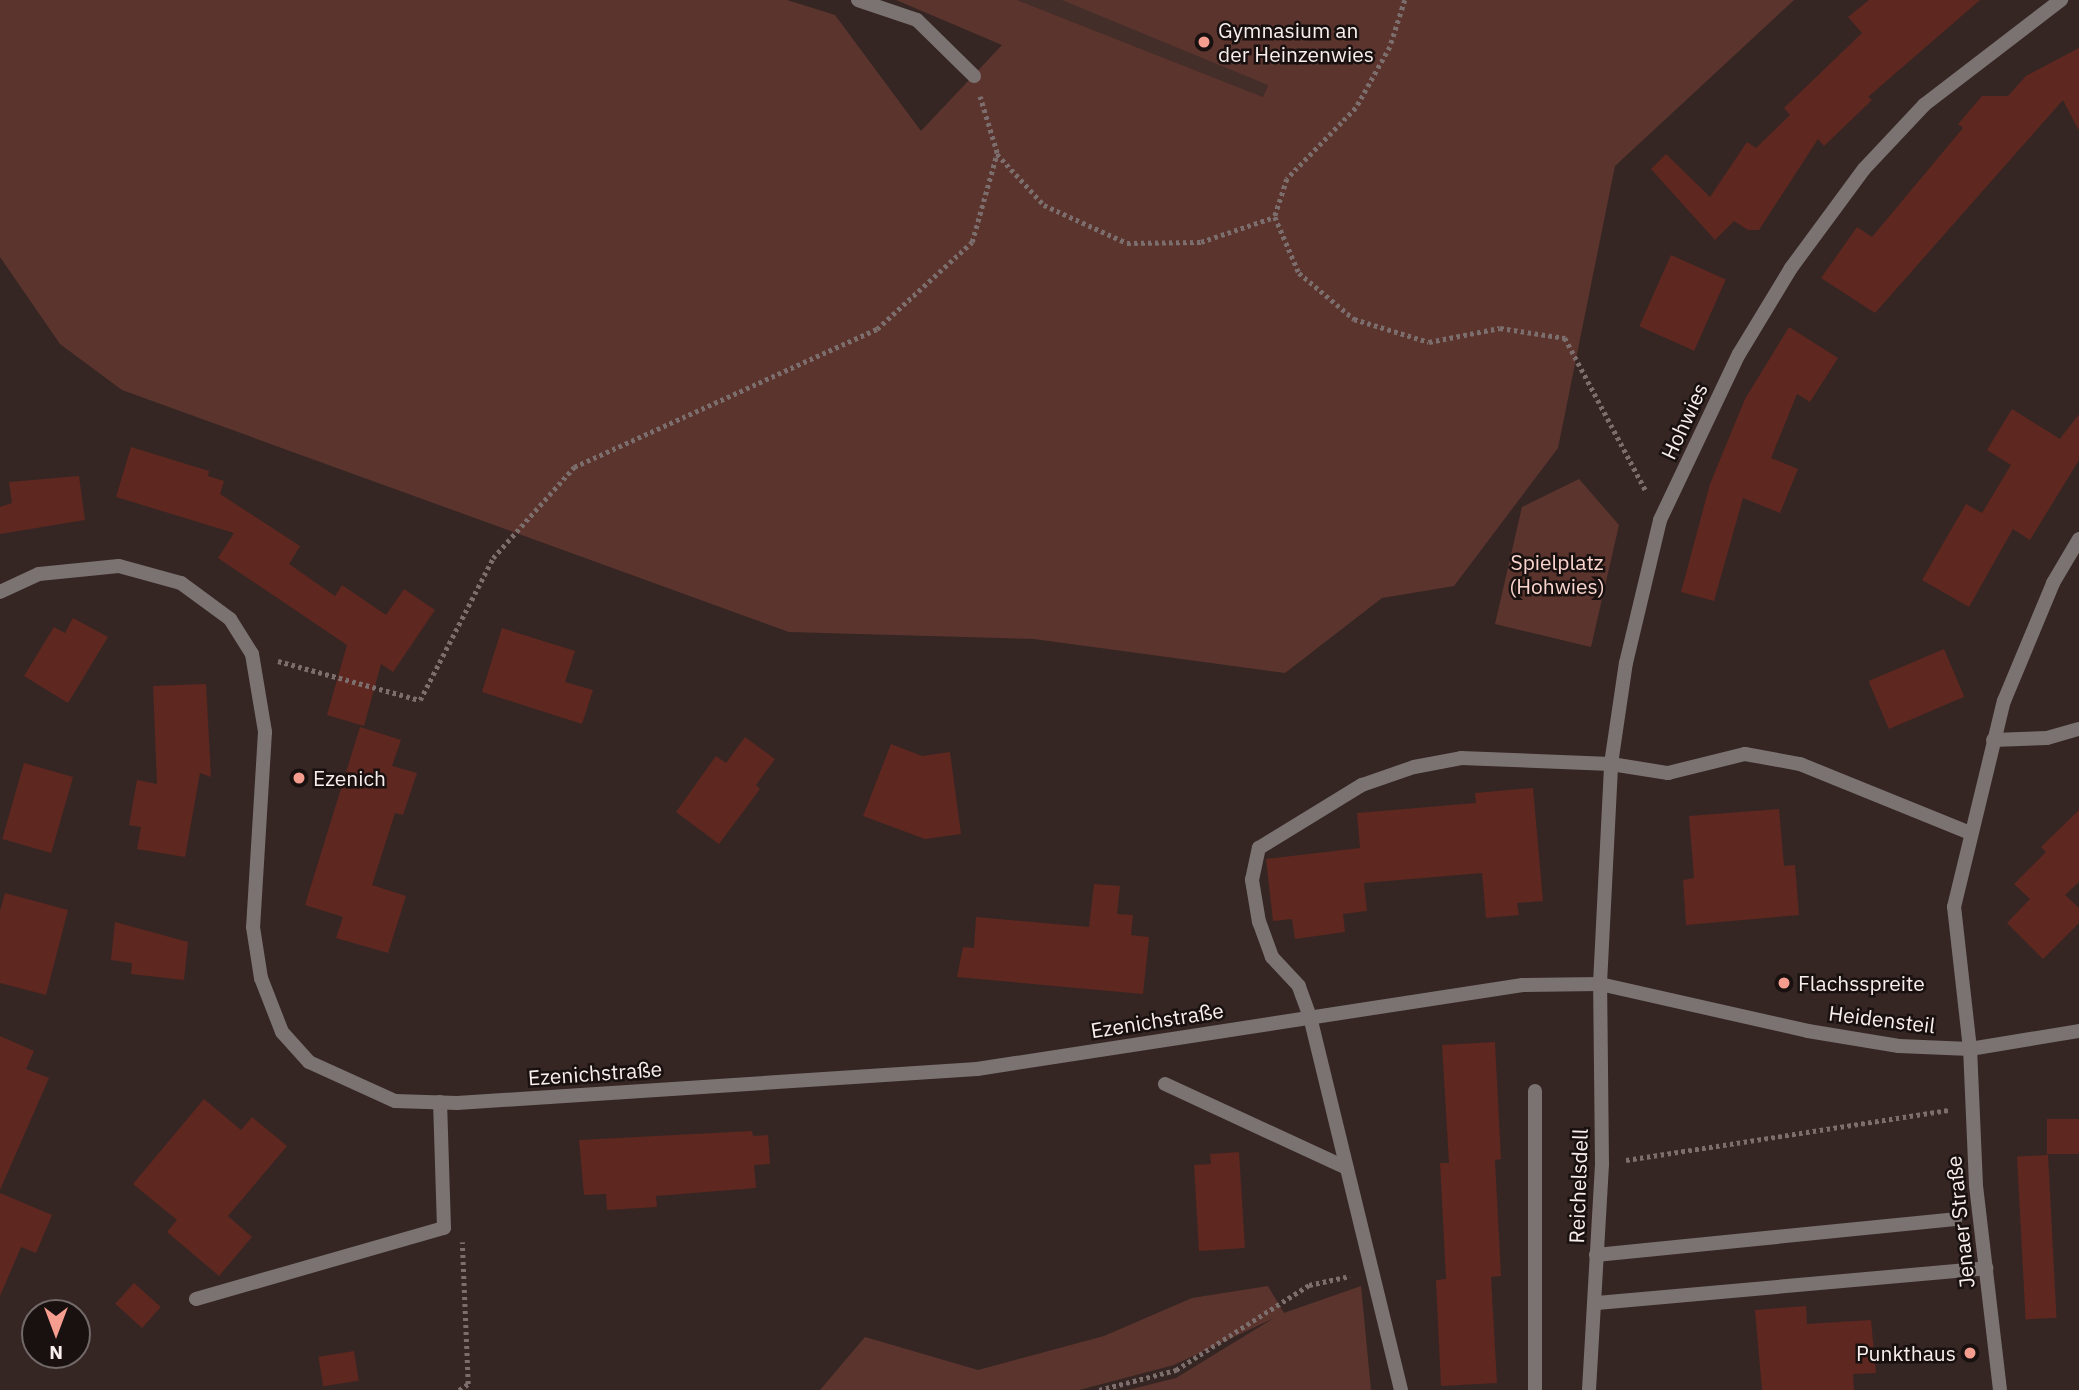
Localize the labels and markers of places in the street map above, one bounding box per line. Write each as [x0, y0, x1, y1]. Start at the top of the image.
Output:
place label: Gymnasium an der Heinzenwies [1218, 17, 1374, 67]
marker: Gymnasium an der Heinzenwies [1196, 34, 1212, 50]
place label: Ezenich [313, 765, 386, 791]
marker: Ezenich [291, 770, 307, 786]
place label: Flachsspreite [1798, 970, 1925, 996]
marker: Flachsspreite [1776, 975, 1792, 991]
place label: Punkthaus [1856, 1340, 1956, 1366]
marker: Punkthaus [1962, 1345, 1978, 1361]

